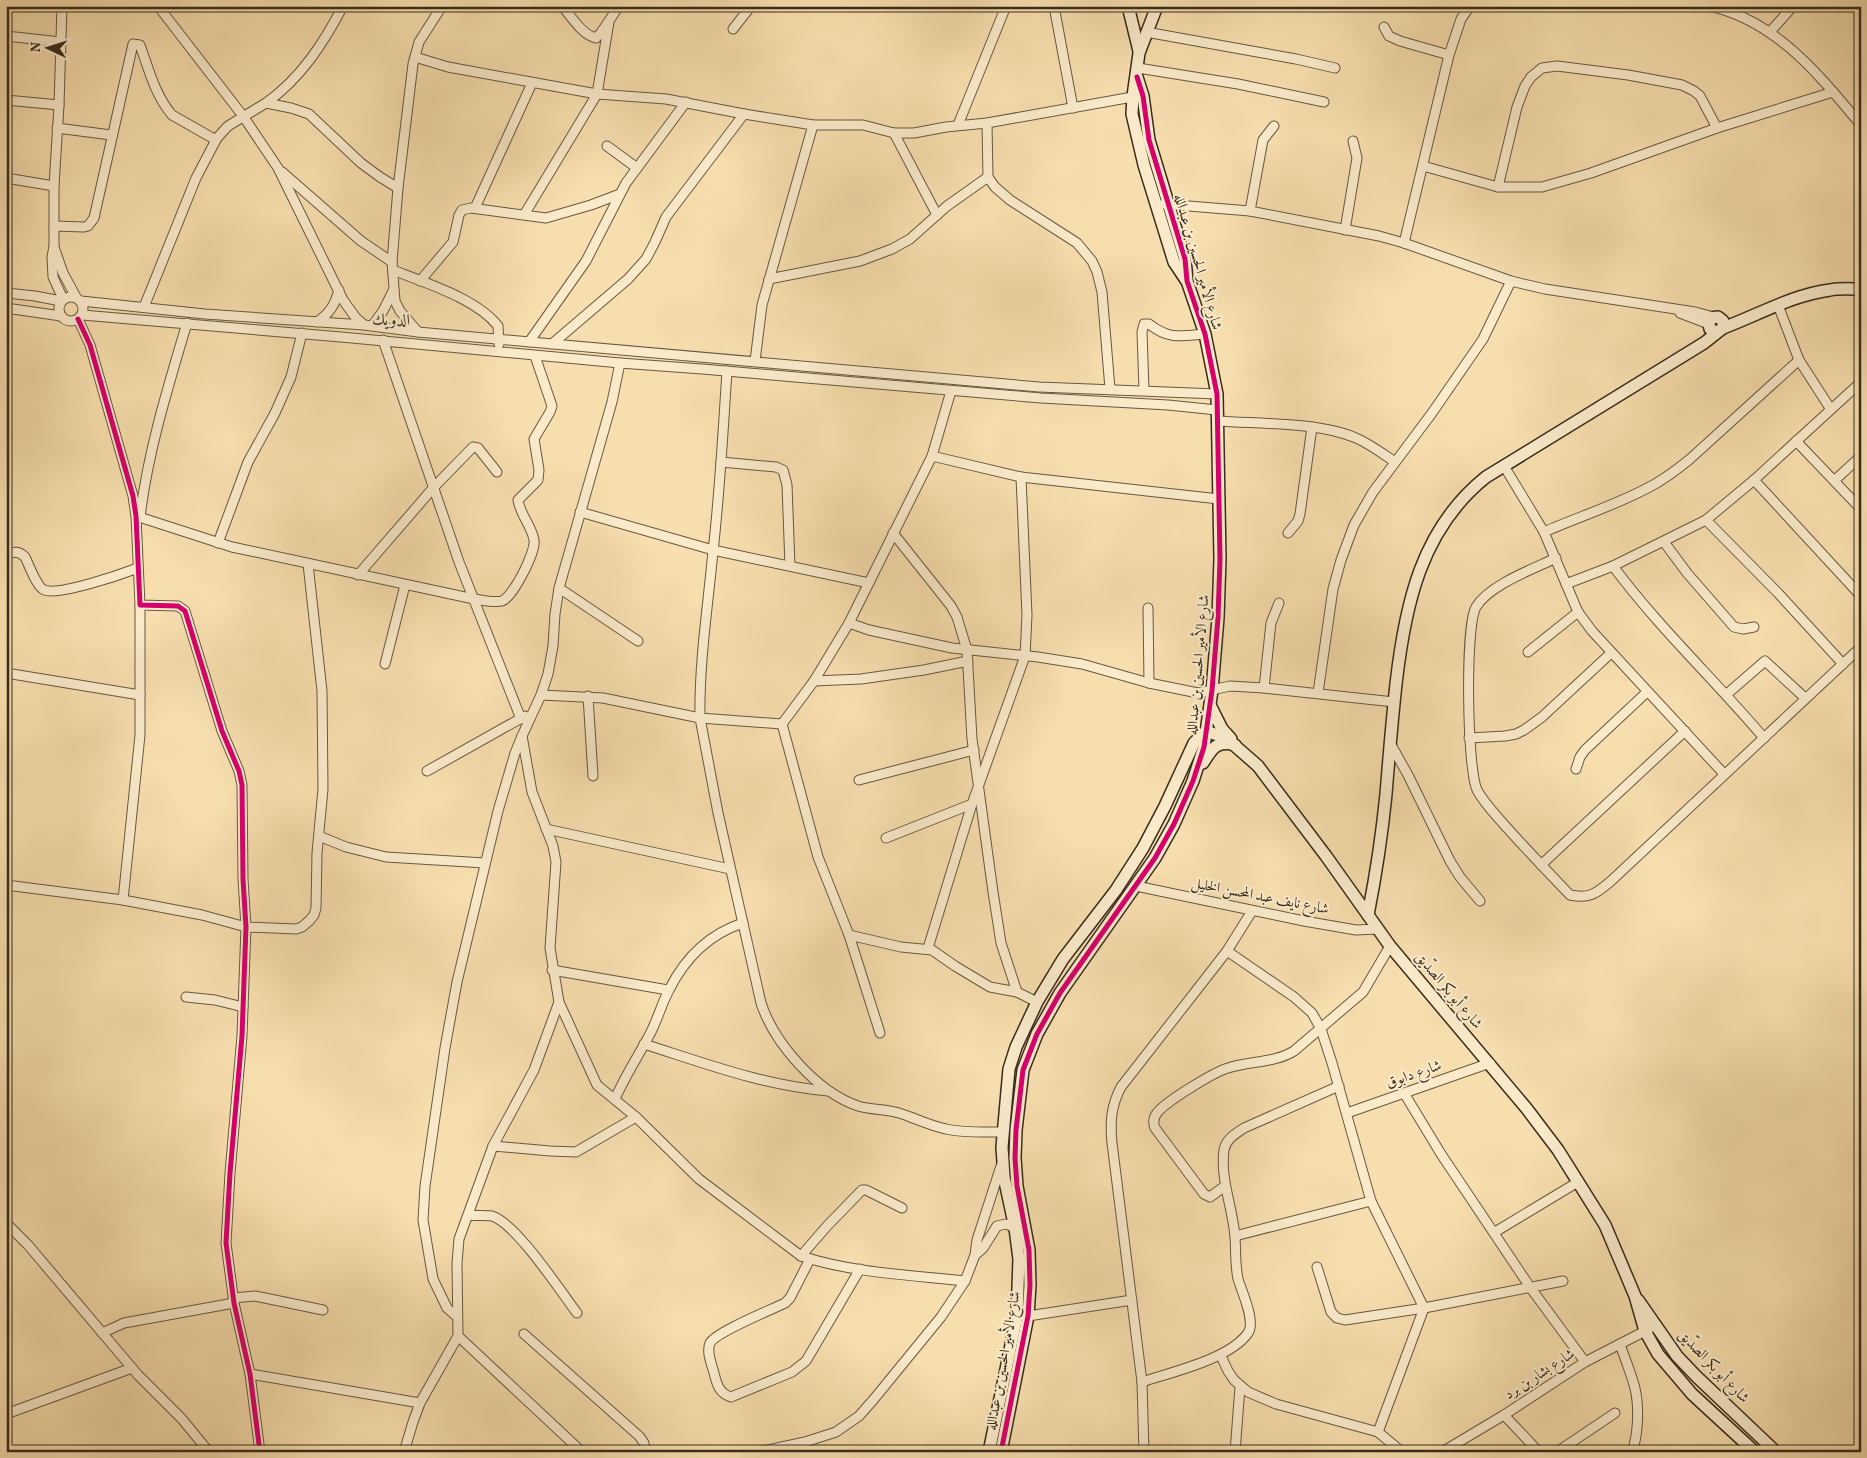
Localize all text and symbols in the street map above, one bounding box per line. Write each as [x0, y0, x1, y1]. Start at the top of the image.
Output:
north arrow [22, 22, 72, 72]
text: N [27, 41, 46, 53]
street label: شارع الأمير الحسين بن عبدالله [1167, 191, 1228, 333]
district label: الدويك [372, 310, 410, 332]
street label: شارع الأمير الحسين بن عبدالله [1180, 594, 1217, 736]
street label: شارع نايف عبد المحسن الخليل [1189, 873, 1331, 922]
street label: شارع أبو بكر الصدّيق [1409, 947, 1488, 1035]
street label: شارع دابوق [1383, 1056, 1445, 1095]
street label: شارع الأمير الحسين بن عبدالله [979, 1289, 1028, 1432]
street label: شارع أبو بكر الصدّيق [1672, 1324, 1755, 1409]
street label: شارع بشار بن برد [1501, 1344, 1580, 1406]

